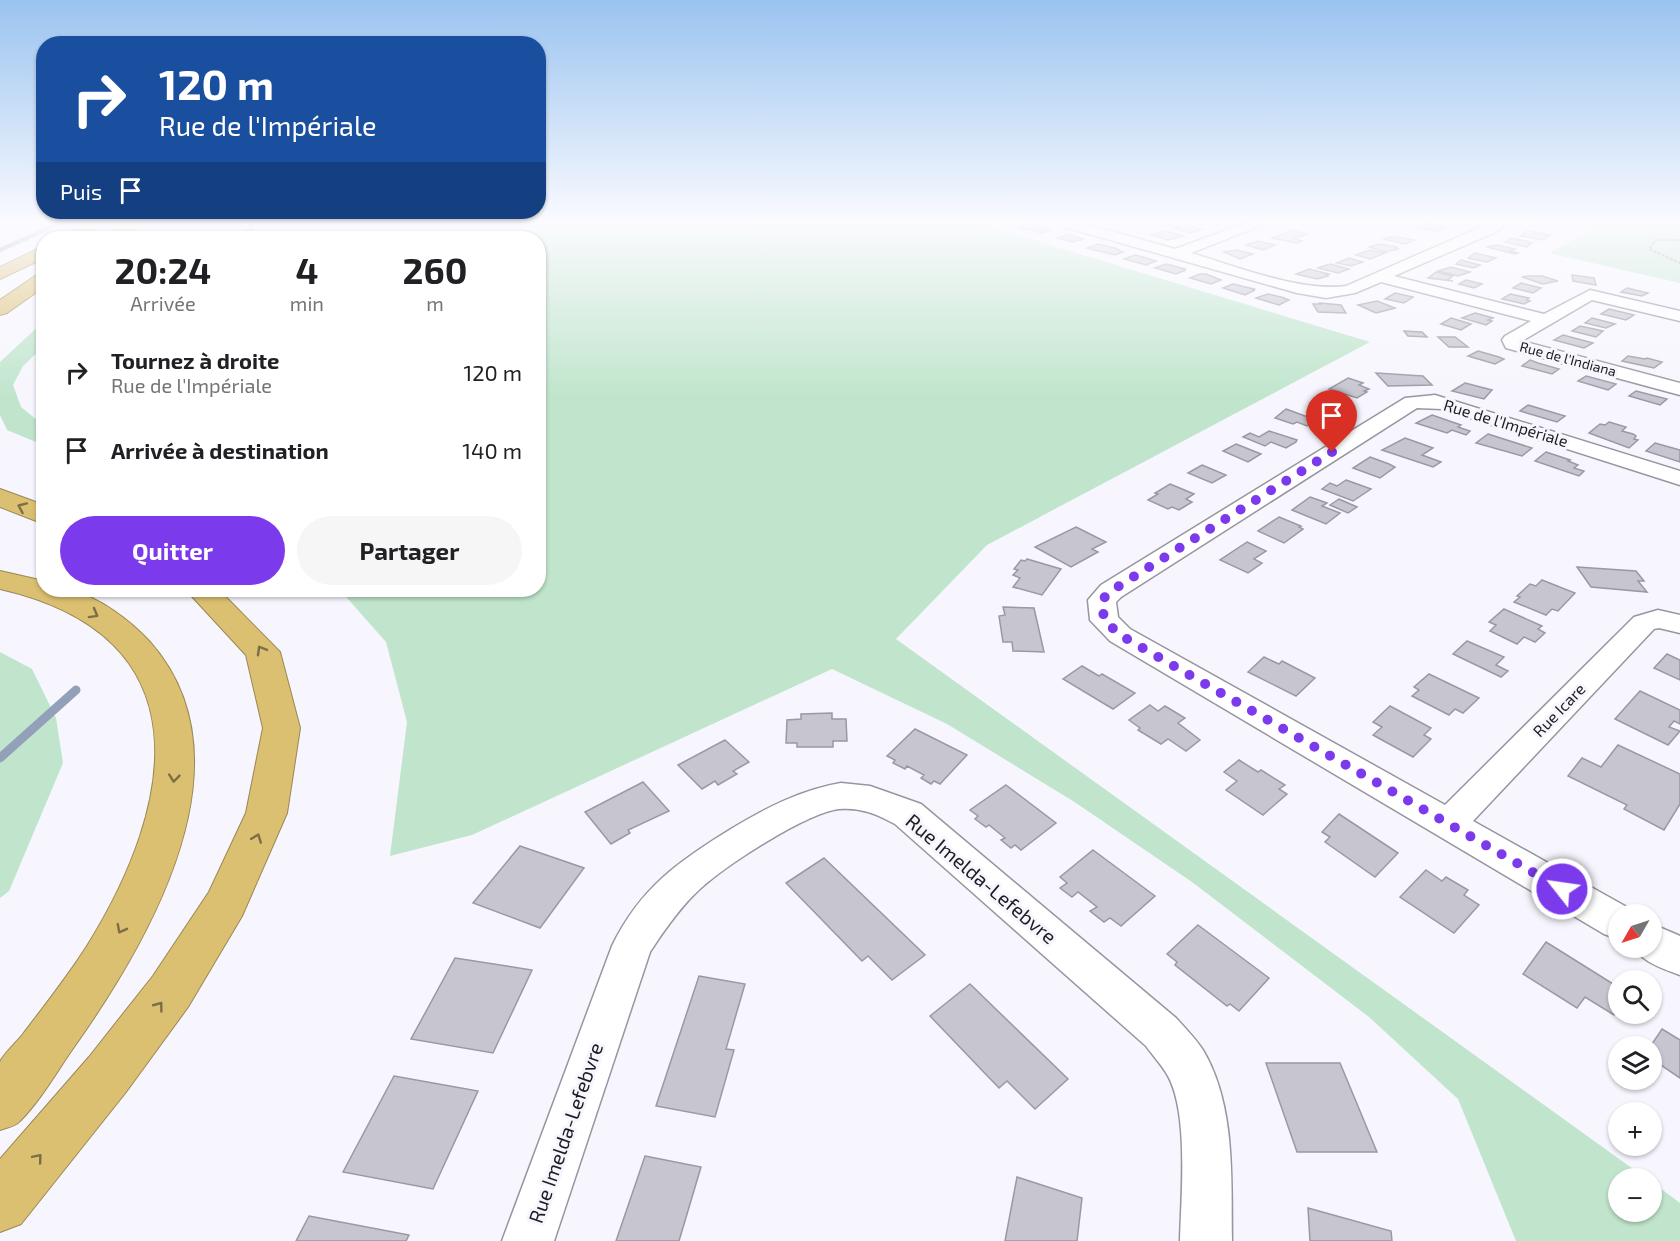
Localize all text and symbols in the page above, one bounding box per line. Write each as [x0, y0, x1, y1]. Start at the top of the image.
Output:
text: 120 m [159, 58, 274, 108]
icon: right [60, 60, 138, 138]
text: Rue de l'Impériale [159, 109, 376, 141]
icon: arrive [114, 174, 147, 207]
text: Puis [60, 178, 102, 204]
text: 20:24 [115, 248, 211, 291]
text: 4 [295, 248, 318, 291]
text: 260 [403, 248, 467, 291]
text: Arrivée [130, 291, 196, 315]
text: min [290, 291, 324, 315]
text: m [426, 291, 444, 315]
street label: Rue de l'Indiana [1518, 337, 1618, 380]
text: Tournez à droite [111, 347, 280, 373]
icon: right [60, 356, 93, 389]
text: 120 m [463, 359, 522, 385]
text: Rue de l'Impériale [111, 373, 272, 397]
pin [1306, 390, 1357, 452]
street label: Rue de l'Impériale [1442, 395, 1571, 450]
icon: arrive [1315, 399, 1348, 432]
icon: arrive [60, 434, 93, 467]
text: Arrivée à destination [111, 437, 329, 463]
text: 140 m [462, 437, 522, 463]
one-way arrow [17, 502, 28, 514]
button: Quitter [60, 516, 285, 585]
button: Partager [297, 516, 522, 585]
one-way arrow [88, 607, 98, 618]
one-way arrow [257, 646, 268, 656]
street label: Rue Icare [1529, 679, 1589, 740]
one-way arrow [168, 773, 181, 783]
street label: Rue Imelda-Lefebvre [901, 808, 1062, 948]
one-way arrow [250, 833, 262, 844]
position arrow [1530, 857, 1594, 921]
north arrow [1608, 904, 1662, 958]
map controls [1608, 904, 1662, 1222]
one-way arrow [117, 923, 128, 934]
button: search [1608, 970, 1662, 1024]
one-way arrow [152, 1002, 163, 1013]
button: layers [1608, 1036, 1662, 1090]
street label: Rue Imelda-Lefebvre [523, 1039, 607, 1226]
button: + [1608, 1102, 1662, 1156]
one-way arrow [30, 1154, 41, 1165]
button: − [1608, 1168, 1662, 1222]

